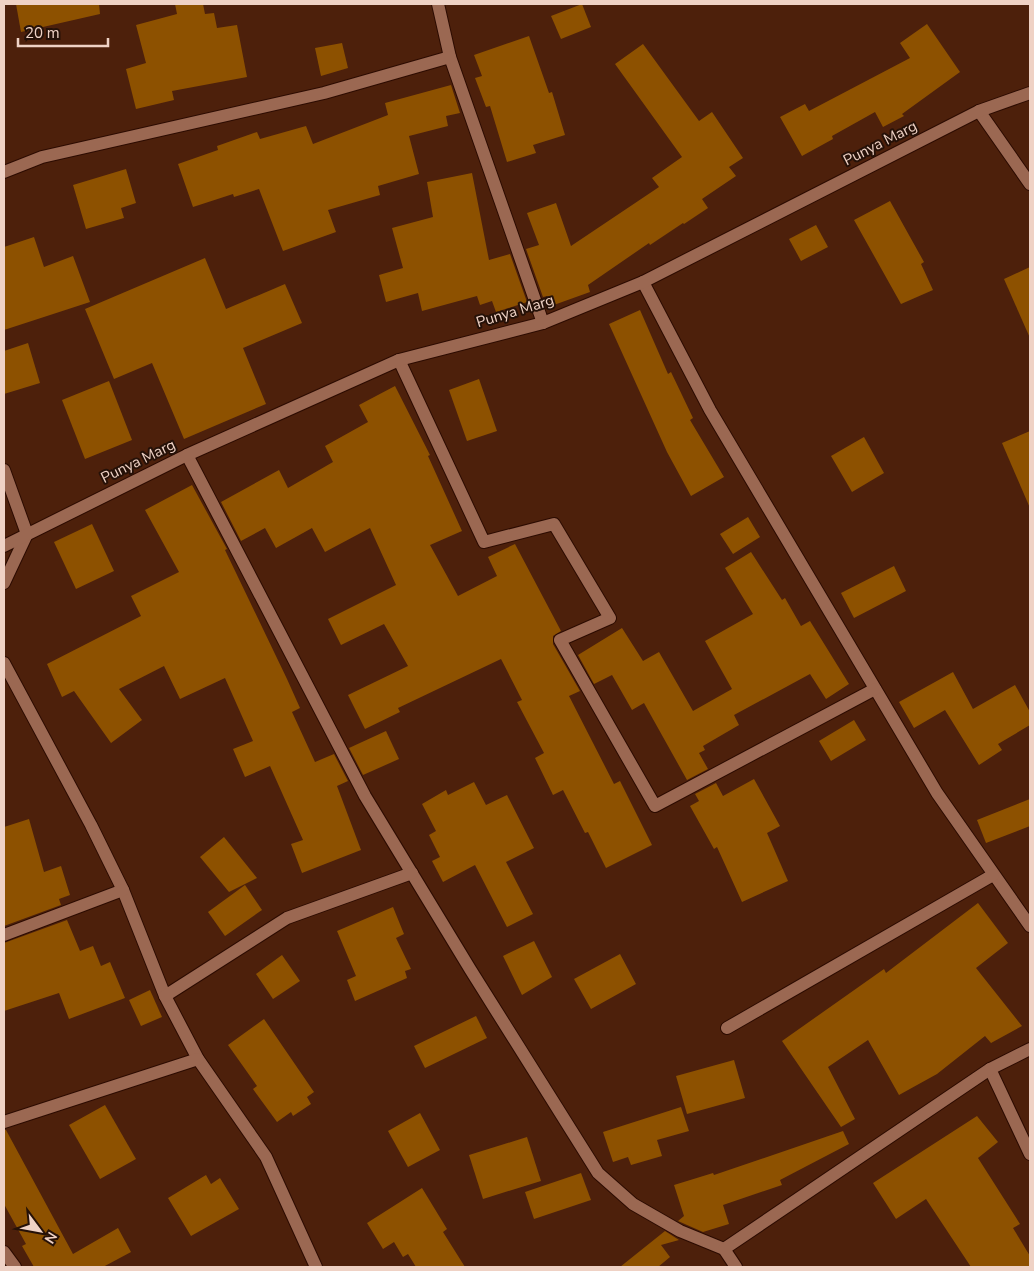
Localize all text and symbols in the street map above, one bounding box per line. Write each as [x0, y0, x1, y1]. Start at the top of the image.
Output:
scale bar [18, 15, 108, 47]
text: 20 m [25, 23, 60, 43]
street label: Punya Marg [840, 116, 920, 170]
street label: Punya Marg [474, 290, 556, 332]
street label: Punya Marg [97, 434, 179, 488]
north arrow [15, 1206, 65, 1256]
text: N [40, 1228, 61, 1247]

